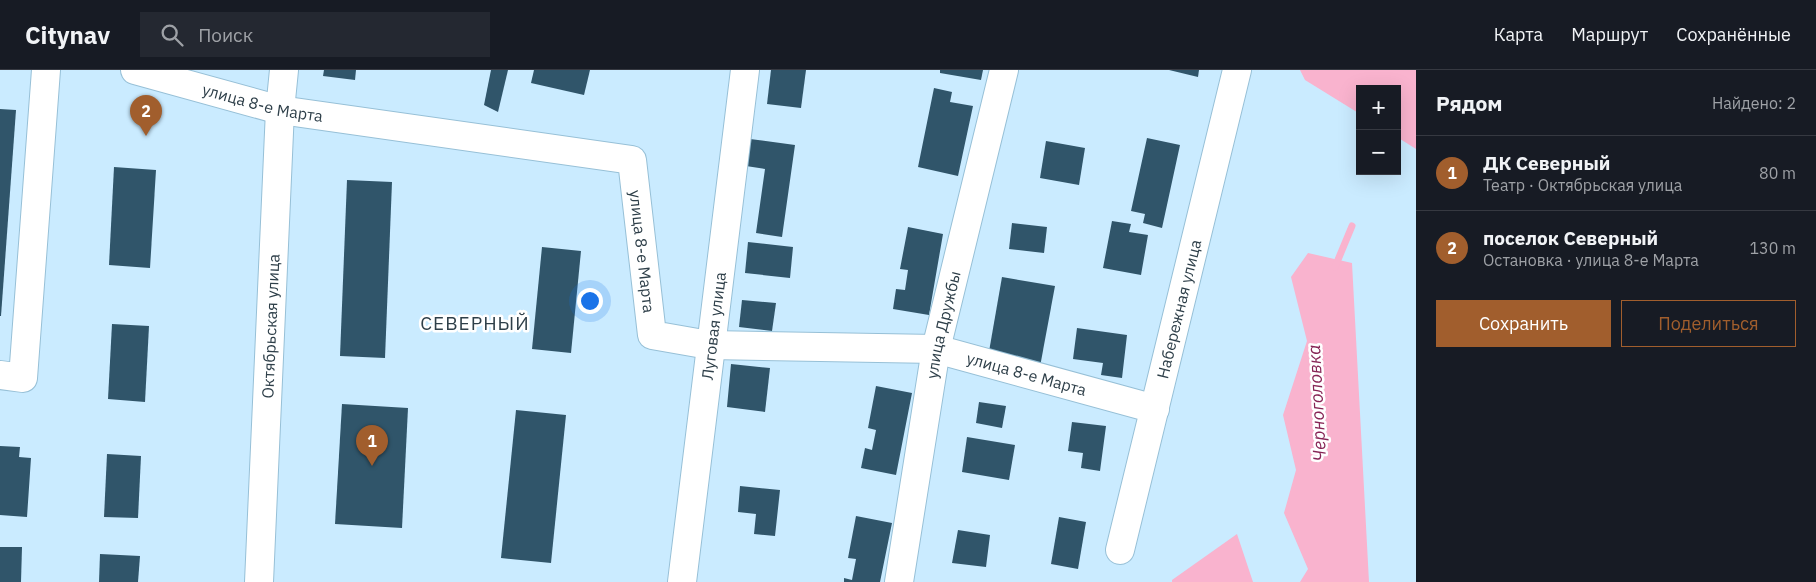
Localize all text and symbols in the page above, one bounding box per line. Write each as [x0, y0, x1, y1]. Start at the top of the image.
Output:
search box [140, 12, 490, 57]
text: Citynav [25, 19, 110, 51]
icon: search [158, 21, 186, 49]
text: Поиск [198, 23, 253, 47]
text: Карта [1494, 23, 1543, 46]
text: Маршрут [1571, 23, 1648, 46]
text: Сохранённые [1676, 23, 1791, 46]
street label: улица 8-е Марта [200, 79, 325, 126]
map controls [1356, 85, 1401, 175]
button: + [1356, 85, 1401, 130]
text: Рядом [1436, 89, 1503, 117]
text: Найдено: 2 [1712, 93, 1796, 113]
pin: 2 [130, 95, 162, 136]
button: − [1356, 130, 1401, 175]
text: ДК Северный [1483, 151, 1610, 175]
text: 1 [1447, 163, 1457, 183]
text: 80 m [1759, 163, 1796, 183]
text: Театр · Октябрьская улица [1483, 175, 1682, 195]
street label: улица 8-е Марта [626, 189, 659, 314]
text: поселок Северный [1483, 226, 1658, 250]
street label: Набережная улица [1152, 237, 1205, 381]
text: 2 [1447, 238, 1457, 258]
text: 130 m [1749, 238, 1796, 258]
text: Остановка · улица 8-е Марта [1483, 250, 1699, 270]
street label: Октябрьская улица [257, 253, 284, 399]
street label: улица Дружбы [921, 269, 965, 380]
street label: Луговая улица [697, 270, 730, 381]
your location [577, 288, 603, 314]
button: Сохранить [1436, 300, 1611, 347]
button: Поделиться [1621, 300, 1796, 347]
district label: СЕВЕРНЫЙ [420, 311, 530, 335]
water label: Черноголовка [1302, 344, 1331, 462]
street label: улица 8-е Марта [965, 348, 1089, 400]
pin: 1 [356, 425, 388, 466]

